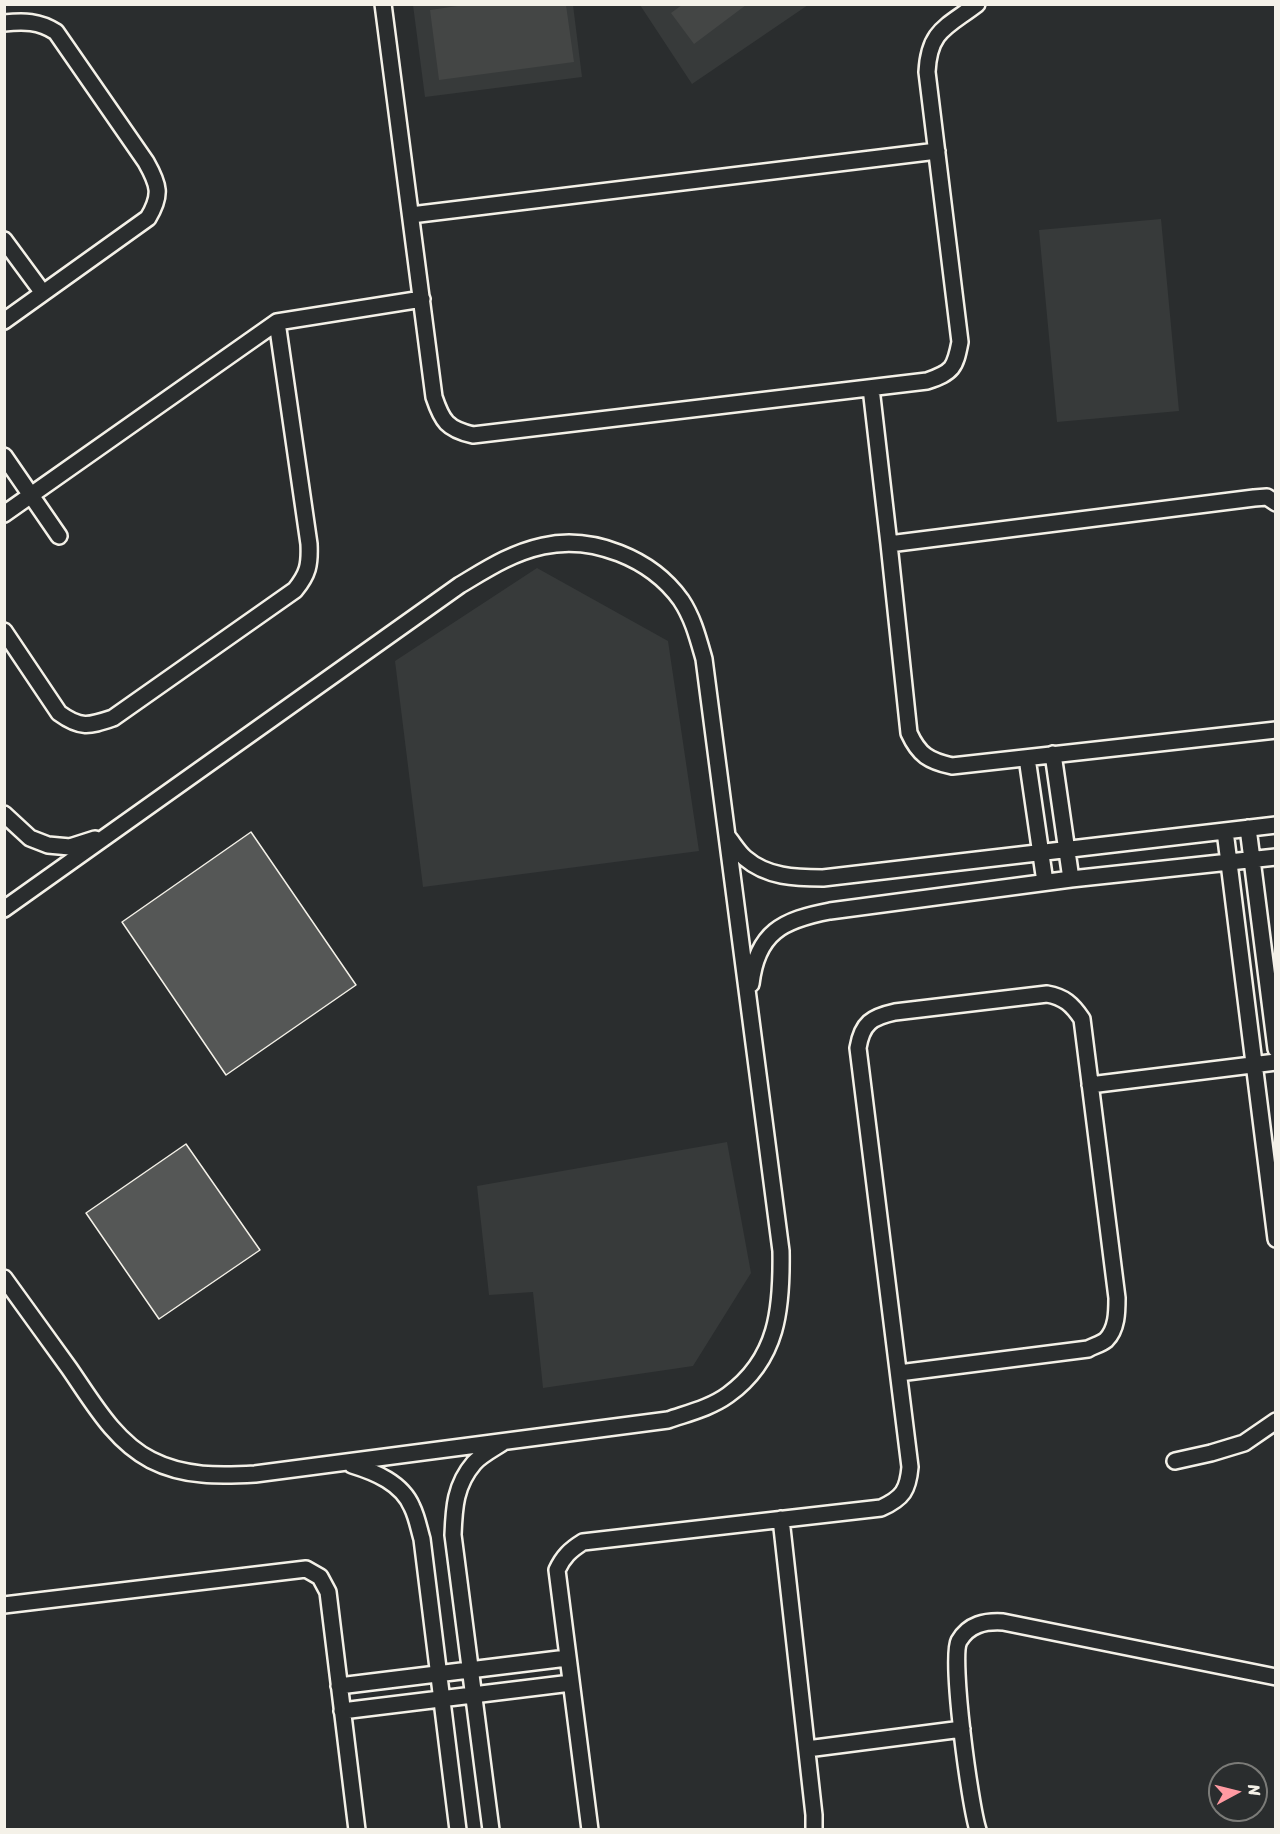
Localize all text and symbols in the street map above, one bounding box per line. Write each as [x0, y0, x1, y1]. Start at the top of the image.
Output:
north arrow [1208, 1762, 1268, 1822]
text: N [1239, 1783, 1269, 1797]

